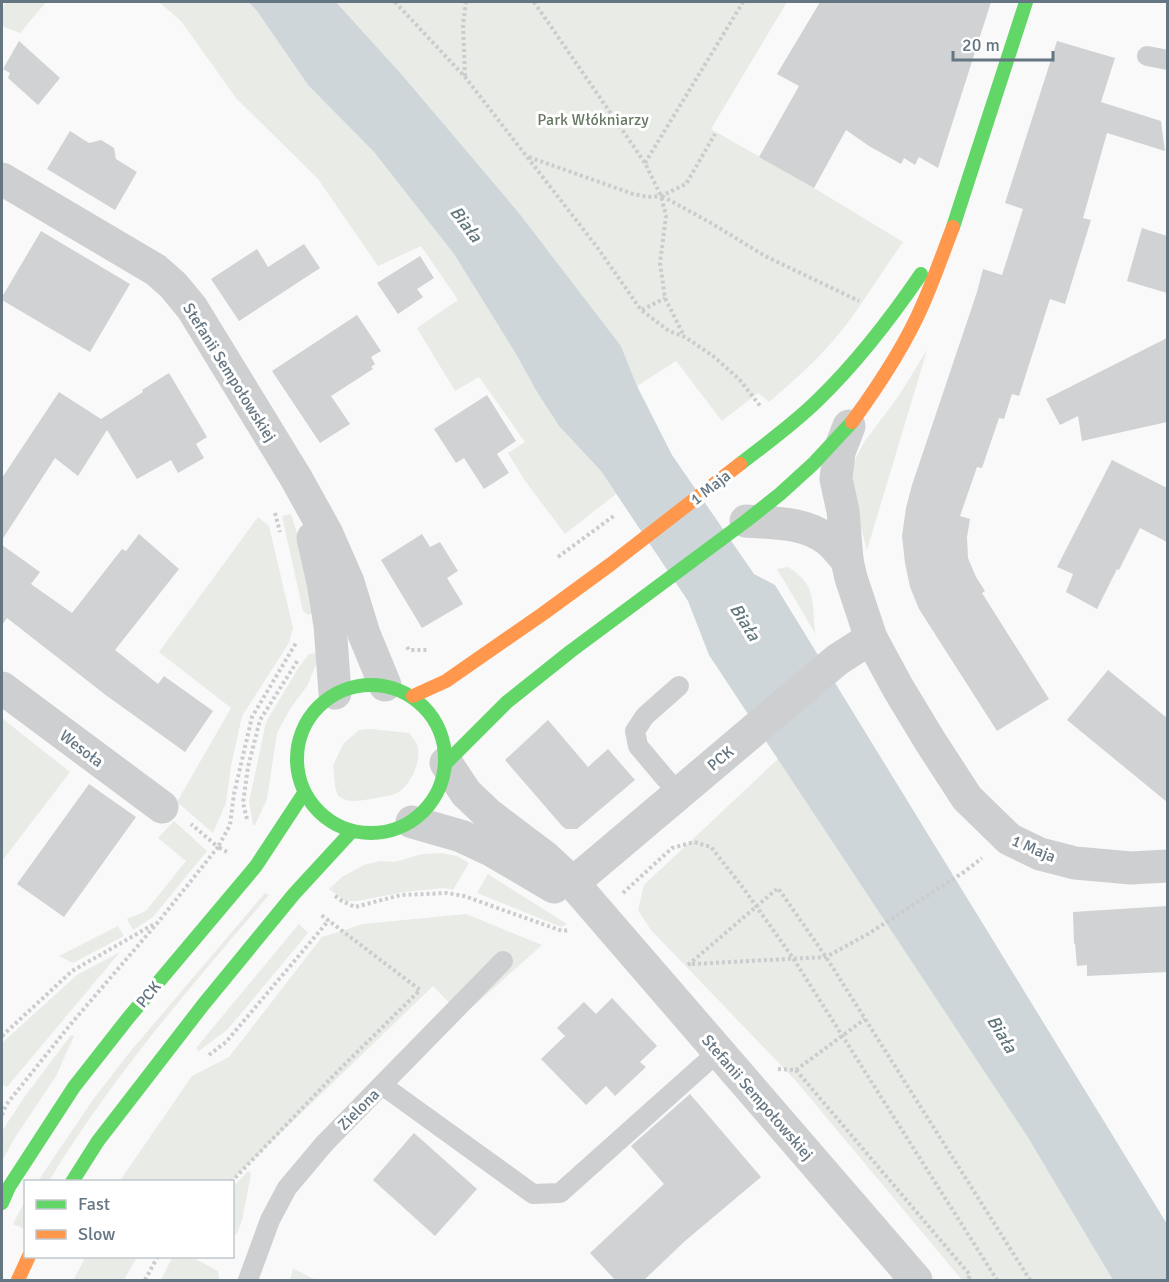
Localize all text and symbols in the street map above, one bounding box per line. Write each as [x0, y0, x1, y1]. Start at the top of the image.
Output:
scale bar [953, 24, 1054, 62]
text: 20 m [962, 34, 1000, 56]
park label: Park Włókniarzy [537, 110, 649, 130]
water label: Biała [445, 201, 487, 247]
street label: Stefanii Sempołowskiej [178, 299, 280, 446]
street label: 1 Maja [686, 466, 735, 510]
water label: Biała [725, 599, 765, 646]
street label: Wesoła [56, 726, 107, 772]
street label: PCK [703, 742, 738, 776]
street label: 1 Maja [1009, 831, 1059, 867]
street label: PCK [132, 977, 166, 1012]
water label: Biała [982, 1011, 1022, 1058]
street label: Stefanii Sempołowskiej [697, 1031, 817, 1165]
street label: Zielona [334, 1085, 384, 1135]
legend [24, 1180, 234, 1258]
text: Fast [78, 1193, 110, 1215]
text: Slow [78, 1223, 115, 1245]

